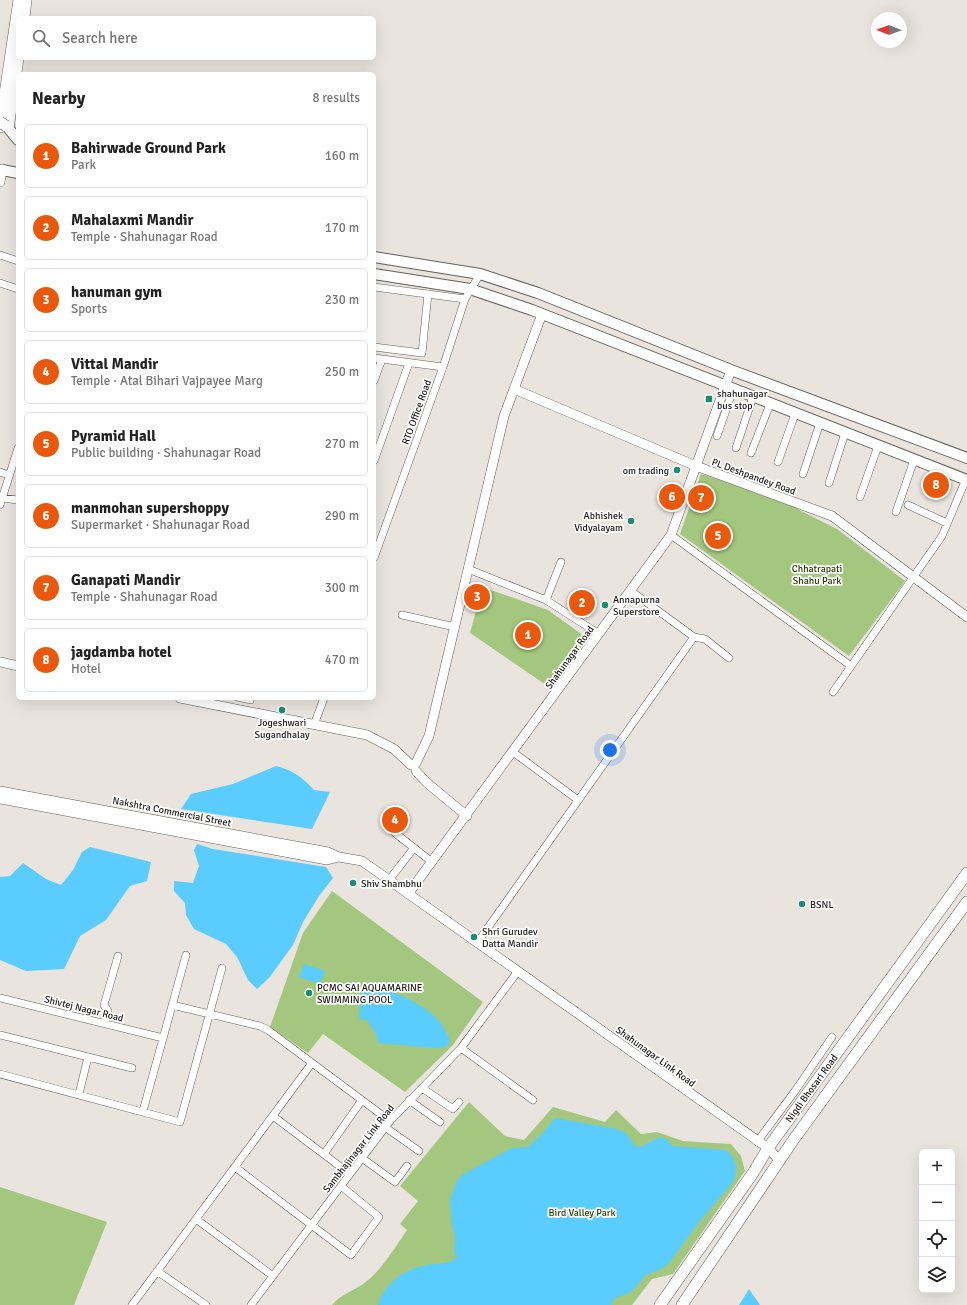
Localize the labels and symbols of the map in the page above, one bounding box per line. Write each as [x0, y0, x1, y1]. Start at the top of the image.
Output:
north arrow [871, 12, 907, 48]
street label: RTO Office Road [400, 378, 434, 446]
place label: shahunagar bus stop [717, 388, 768, 412]
marker: shahunagar bus stop [704, 394, 714, 404]
street label: PL Deshpandey Road [710, 456, 797, 498]
place label: om trading [623, 465, 669, 477]
marker: om trading [672, 465, 682, 475]
pin: 8 [923, 470, 949, 500]
pin: 6 [659, 482, 685, 512]
pin: 7 [688, 483, 714, 513]
place label: Abhishek Vidyalayam [574, 510, 623, 534]
marker: Abhishek Vidyalayam [626, 516, 636, 526]
pin: 5 [705, 521, 731, 551]
park label: Chhatrapati Shahu Park [792, 563, 842, 587]
pin: 3 [464, 582, 490, 612]
pin: 2 [569, 588, 595, 618]
place label: Annapurna Superstore [613, 594, 660, 618]
marker: Annapurna Superstore [600, 600, 610, 610]
pin: 1 [515, 620, 541, 650]
street label: Shahunagar Road [543, 624, 597, 691]
marker: Jogeshwari Sugandhalay [277, 705, 287, 715]
place label: Jogeshwari Sugandhalay [254, 717, 310, 741]
your location [600, 740, 620, 760]
street label: Nakshtra Commercial Street [112, 795, 233, 829]
pin: 4 [382, 805, 408, 835]
marker: Shiv Shambhu [348, 878, 358, 888]
place label: Shiv Shambhu [361, 878, 422, 890]
marker: BSNL [797, 899, 807, 909]
place label: BSNL [810, 899, 834, 911]
place label: Shri Gurudev Datta Mandir [482, 926, 538, 950]
marker: Shri Gurudev Datta Mandir [469, 932, 479, 942]
place label: PCMC SAI AQUAMARINE SWIMMING POOL [317, 982, 423, 1006]
marker: PCMC SAI AQUAMARINE SWIMMING POOL [304, 988, 314, 998]
street label: Shivtej Nagar Road [43, 993, 125, 1025]
street label: Shahunagar Link Road [613, 1024, 698, 1090]
street label: Nigdi Bhosari Road [783, 1052, 841, 1125]
street label: Sambhajinagar Link Road [321, 1102, 397, 1195]
park label: Bird Valley Park [549, 1207, 615, 1219]

